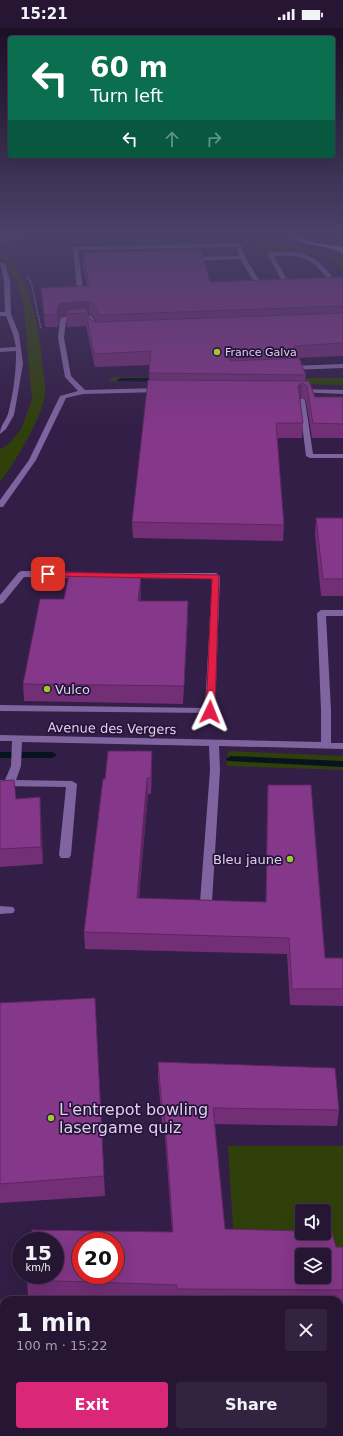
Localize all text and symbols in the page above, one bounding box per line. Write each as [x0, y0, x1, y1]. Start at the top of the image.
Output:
text: 15:21 [20, 5, 68, 23]
text: 60 m [90, 51, 168, 84]
icon: left [24, 52, 76, 104]
text: Turn left [90, 85, 163, 106]
icon: left [119, 128, 141, 150]
icon: ahead [161, 128, 183, 150]
icon: right [203, 128, 225, 150]
place label: France Galva [225, 346, 297, 359]
marker: France Galva [212, 347, 222, 357]
pin [31, 557, 65, 591]
icon: arrive [37, 563, 59, 585]
place label: Vulco [55, 682, 90, 697]
marker: Vulco [42, 684, 52, 694]
position arrow [189, 691, 231, 733]
street label: Avenue des Vergers [47, 720, 177, 737]
place label: Bleu jaune [213, 852, 282, 867]
marker: Bleu jaune [285, 854, 295, 864]
place label: L'entrepot bowling lasergame quiz [59, 1100, 208, 1137]
marker: L'entrepot bowling lasergame quiz [46, 1113, 56, 1123]
map controls [295, 1204, 331, 1284]
button: sound [295, 1204, 331, 1240]
speed limit sign: 20 [72, 1232, 124, 1284]
text: 15 [24, 1241, 52, 1265]
button: layers [295, 1248, 331, 1284]
text: km/h [25, 1262, 51, 1273]
text: 1 min [16, 1309, 91, 1337]
button: close [285, 1309, 327, 1351]
text: 100 m · 15:22 [16, 1338, 107, 1353]
button: Exit [16, 1382, 168, 1428]
button: Share [176, 1382, 327, 1428]

